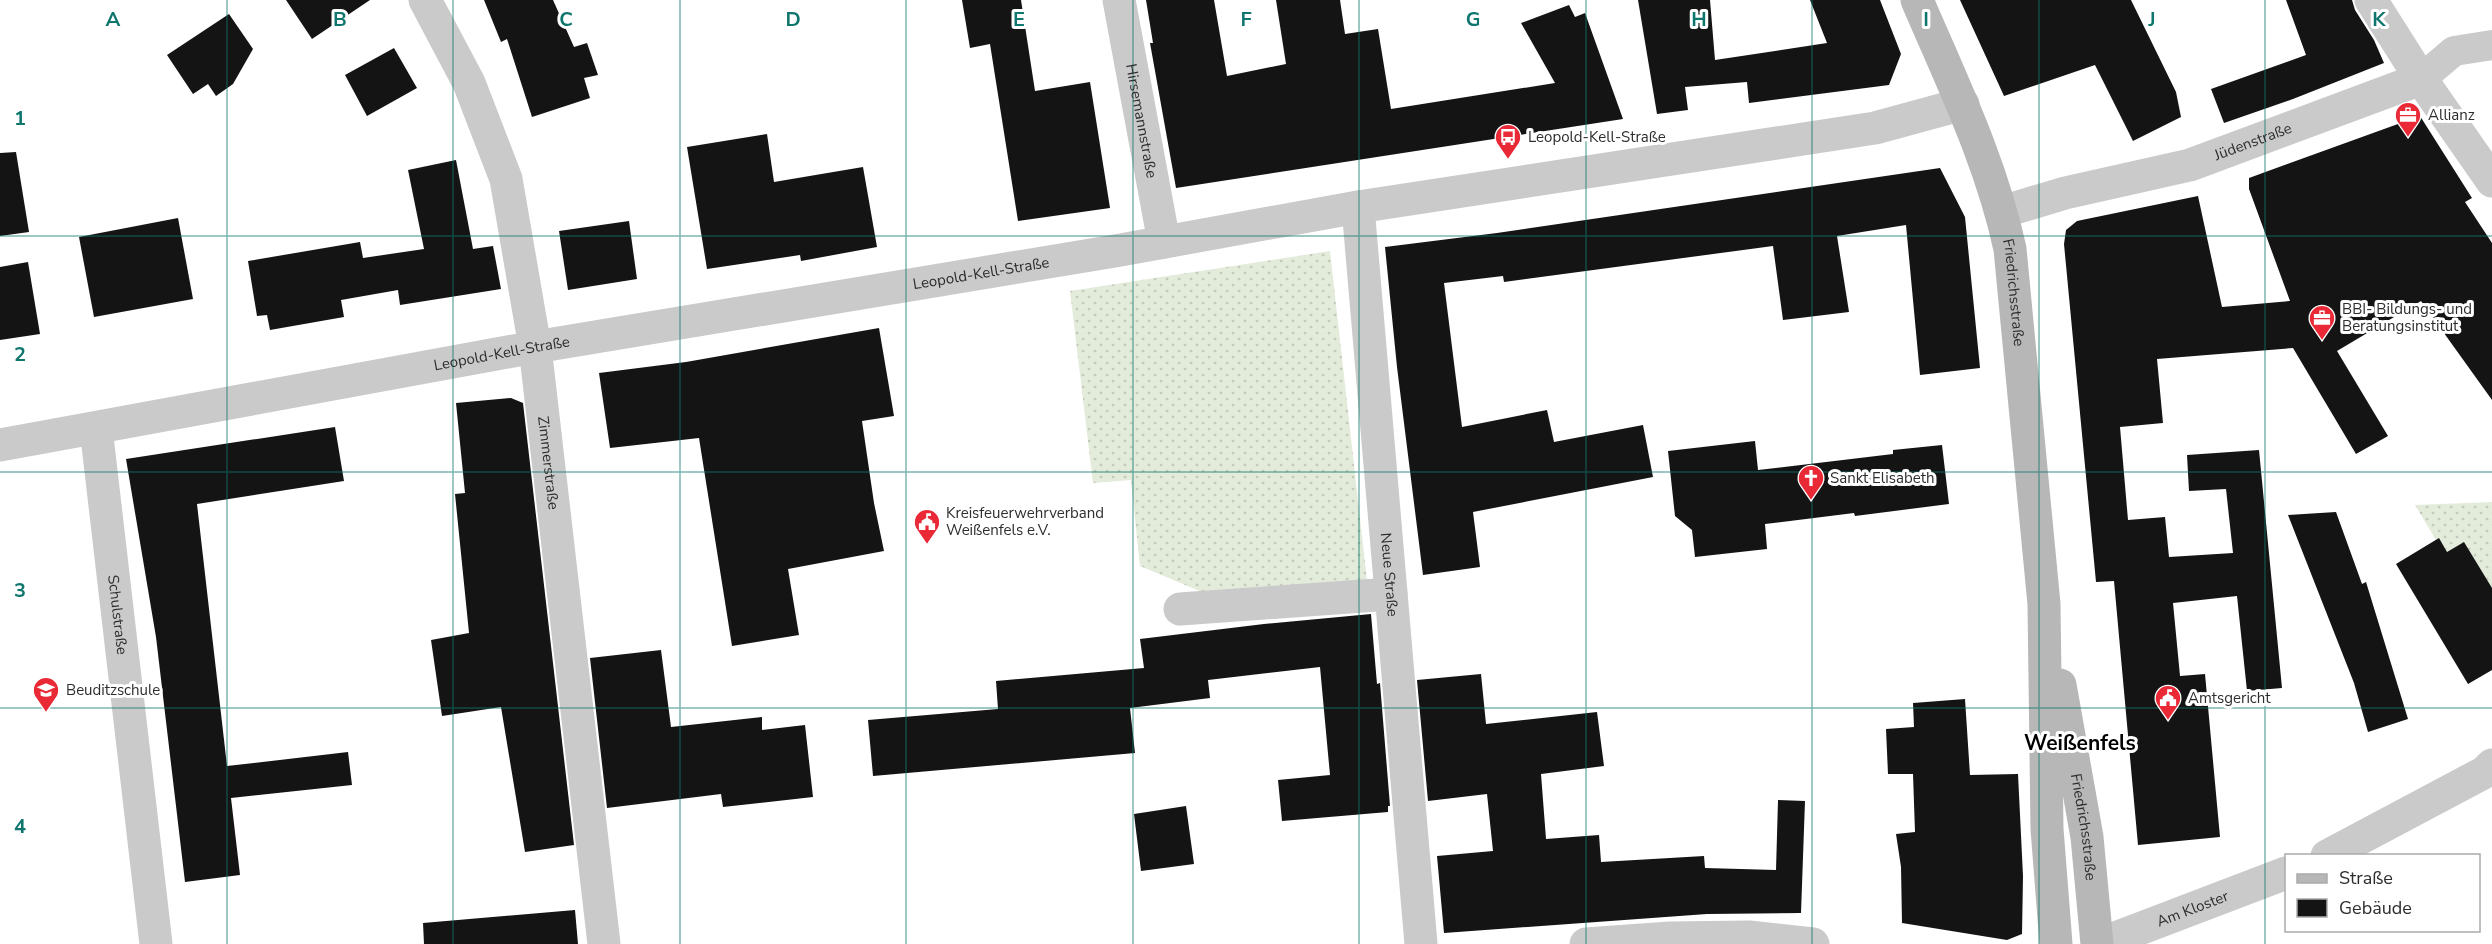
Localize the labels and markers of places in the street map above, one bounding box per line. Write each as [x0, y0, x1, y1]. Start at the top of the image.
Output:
office icon: Allianz [2393, 100, 2423, 138]
place label: Allianz [2428, 105, 2475, 125]
bus stop icon: Leopold-Kell-Straße [1493, 122, 1523, 160]
place label: Leopold-Kell-Straße [1528, 127, 1666, 147]
place label: BBI- Bildungs- und Beratungsinstitut [2342, 299, 2472, 336]
office icon: BBI- Bildungs- und Beratungsinstitut [2307, 303, 2337, 341]
church icon: Sankt Elisabeth [1796, 463, 1826, 501]
place label: Sankt Elisabeth [1830, 468, 1934, 488]
place label: Kreisfeuerwehrverband Weißenfels e.V. [946, 503, 1104, 540]
public building icon: Kreisfeuerwehrverband Weißenfels e.V. [912, 507, 942, 545]
school or university icon: Beuditzschule [31, 675, 61, 713]
place label: Beuditzschule [66, 680, 160, 700]
public building icon: Amtsgericht [2153, 683, 2183, 721]
place label: Amtsgericht [2188, 688, 2271, 708]

